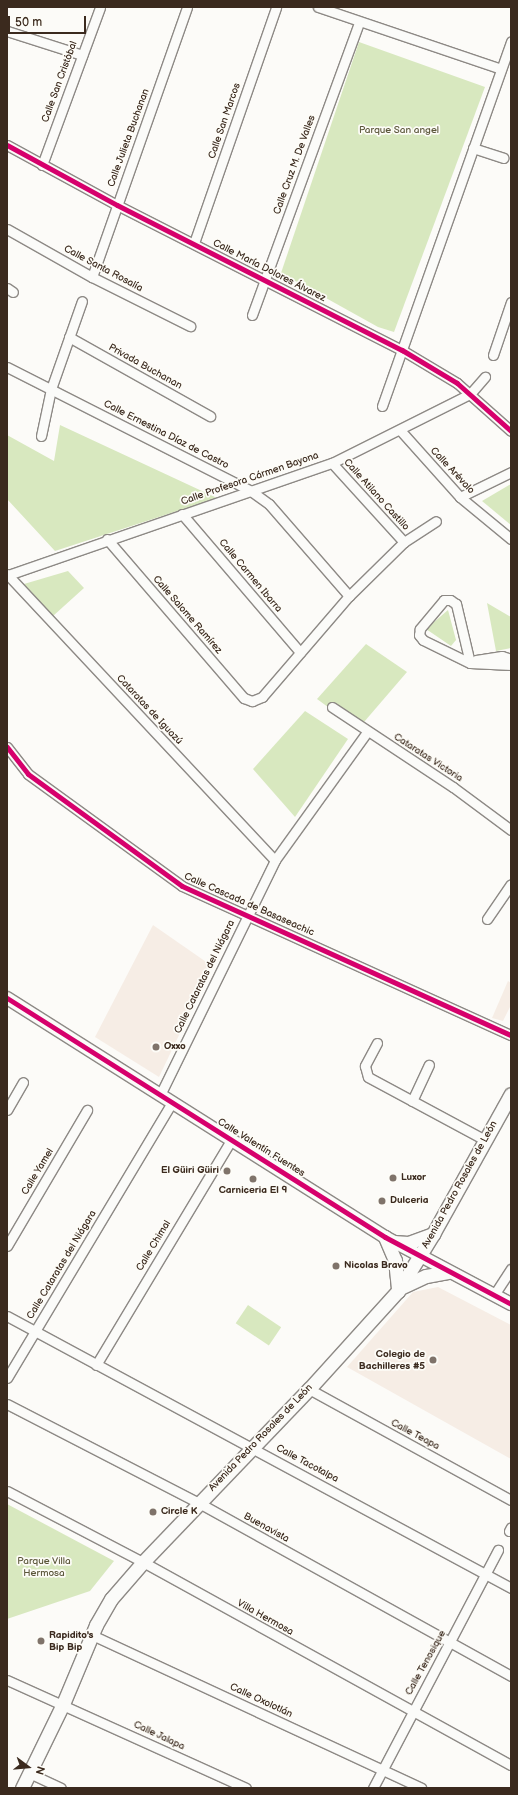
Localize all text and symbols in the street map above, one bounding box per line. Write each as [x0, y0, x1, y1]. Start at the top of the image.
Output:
scale bar [10, 8, 88, 34]
text: 50 m [15, 15, 42, 30]
street label: Calle San Cristóbal [40, 40, 80, 124]
street label: Calle San Marcos [206, 81, 244, 161]
street label: Calle Julieta Buchanan [106, 87, 152, 189]
street label: Calle Cruz M. De Valles [271, 114, 319, 216]
park label: Parque San angel [359, 125, 439, 137]
street label: Calle María Dolores Álvarez [211, 237, 327, 305]
street label: Calle Santa Rosalía [61, 243, 145, 295]
street label: Privada Buchanan [106, 342, 184, 392]
street label: Calle Ernestina Díaz de Castro [101, 398, 231, 472]
street label: Calle Arévalo [427, 445, 477, 497]
street label: Calle Profesora Cármen Bayona [180, 450, 320, 508]
street label: Calle Atilano Castillo [341, 457, 411, 533]
street label: Calle Carmen Ibarra [216, 537, 284, 615]
street label: Calle Salome Ramírez [150, 573, 224, 657]
street label: Cataratas de Iguazú [114, 673, 184, 747]
street label: Cataratas Victoria [391, 731, 465, 785]
street label: Calle Cascada de Basaseachic [182, 871, 316, 939]
street label: Calle Cataratas del Niágara [172, 918, 238, 1036]
place label: Oxxo [164, 1041, 186, 1053]
marker: Oxxo [151, 1042, 161, 1052]
street label: Calle Valentín Fuentes [215, 1116, 307, 1180]
street label: Avenida Pedro Rosales de León [420, 1119, 500, 1251]
street label: Calle Yamel [19, 1146, 57, 1198]
place label: El Güiri Güiri [161, 1165, 219, 1177]
marker: El Güiri Güiri [222, 1166, 232, 1176]
place label: Luxor [401, 1172, 426, 1184]
marker: Luxor [388, 1173, 398, 1183]
marker: Carniceria El 9 [248, 1174, 258, 1184]
place label: Carniceria El 9 [219, 1185, 287, 1197]
place label: Dulceria [390, 1195, 428, 1207]
marker: Dulceria [377, 1196, 387, 1206]
street label: Calle Cataratas del Niágara [25, 1208, 99, 1322]
street label: Calle Chimal [134, 1219, 174, 1273]
place label: Nicolas Bravo [344, 1260, 408, 1272]
marker: Nicolas Bravo [331, 1261, 341, 1271]
place label: Colegio de Bachilleres #5 [359, 1348, 425, 1372]
marker: Colegio de Bachilleres #5 [428, 1355, 438, 1365]
street label: Avenida Pedro Rosales de León [207, 1382, 315, 1494]
street label: Calle Teapa [388, 1417, 442, 1453]
street label: Calle Tacotalpa [274, 1442, 340, 1486]
place label: Circle K [161, 1506, 198, 1518]
marker: Circle K [148, 1507, 158, 1517]
street label: Buenavista [241, 1511, 291, 1545]
park label: Parque Villa Hermosa [17, 1555, 71, 1578]
street label: Villa Hermosa [235, 1598, 295, 1638]
street label: Calle Tenosique [403, 1628, 449, 1698]
place label: Rapidito's Bip Bip [49, 1629, 94, 1652]
marker: Rapidito's Bip Bip [36, 1636, 46, 1646]
street label: Calle Oxolotlán [228, 1681, 294, 1721]
street label: Calle Jalapa [131, 1719, 187, 1753]
north arrow [8, 1747, 48, 1787]
text: N [33, 1765, 47, 1776]

